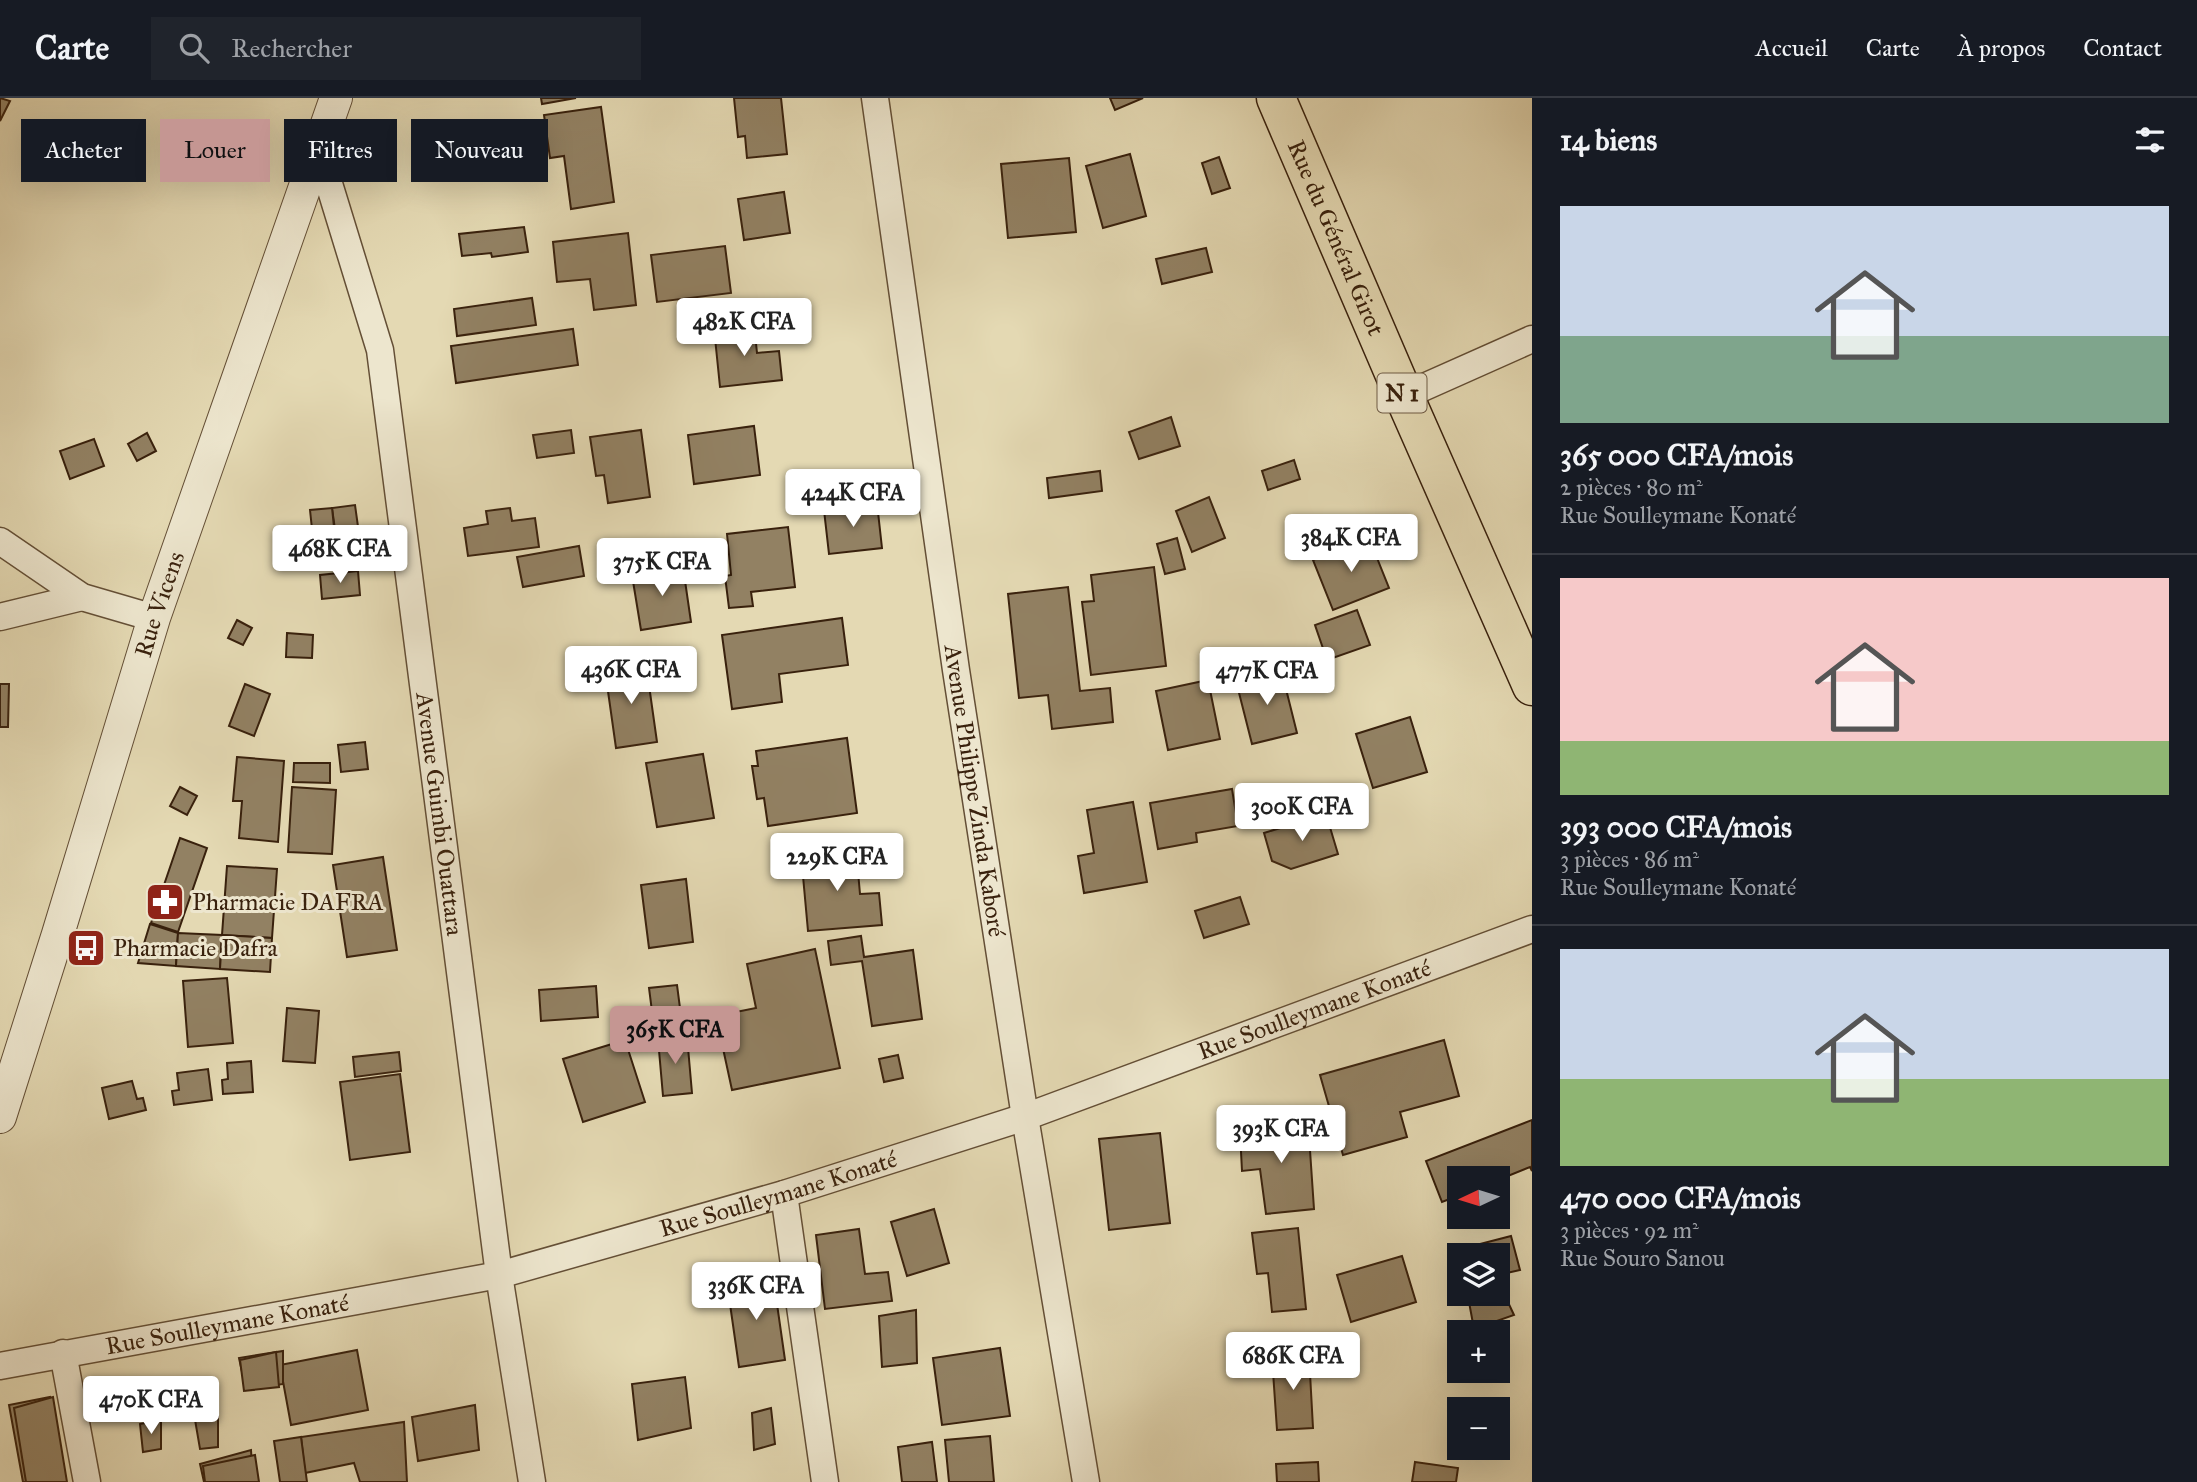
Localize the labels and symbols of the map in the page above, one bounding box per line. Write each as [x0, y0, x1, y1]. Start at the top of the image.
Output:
street label: Rue du Général Girot [1281, 135, 1391, 340]
pin: 482K CFA [672, 299, 816, 358]
road number: N 1 [1378, 374, 1426, 412]
pin: 424K CFA [781, 470, 925, 529]
pin: 384K CFA [1279, 514, 1423, 574]
pin: 468K CFA [268, 526, 412, 585]
pin: 375K CFA [590, 538, 734, 598]
street label: Rue Vicens [128, 547, 191, 661]
street label: Avenue Philippe Zinda Kaboré [937, 642, 1012, 939]
pin: 436K CFA [559, 646, 703, 706]
pin: 477K CFA [1195, 648, 1339, 707]
street label: Avenue Guimbi Ouattara [409, 690, 470, 938]
pin: 300K CFA [1230, 784, 1374, 843]
pin: 229K CFA [765, 834, 909, 893]
pharmacy icon: Pharmacie DAFRA [144, 881, 186, 923]
place label: Pharmacie DAFRA [192, 887, 384, 917]
bus stop icon: Pharmacie Dafra [65, 927, 107, 969]
place label: Pharmacie Dafra [113, 933, 278, 963]
street label: Rue Soulleymane Konaté [1193, 953, 1435, 1067]
pin: 365K CFA [603, 1006, 747, 1066]
pin: 393K CFA [1209, 1105, 1353, 1165]
street label: Rue Soulleymane Konaté [656, 1144, 901, 1244]
north arrow [1447, 1166, 1510, 1228]
pin: 336K CFA [684, 1262, 828, 1322]
street label: Rue Soulleymane Konaté [103, 1288, 351, 1361]
pin: 686K CFA [1221, 1332, 1365, 1392]
pin: 470K CFA [79, 1376, 223, 1436]

